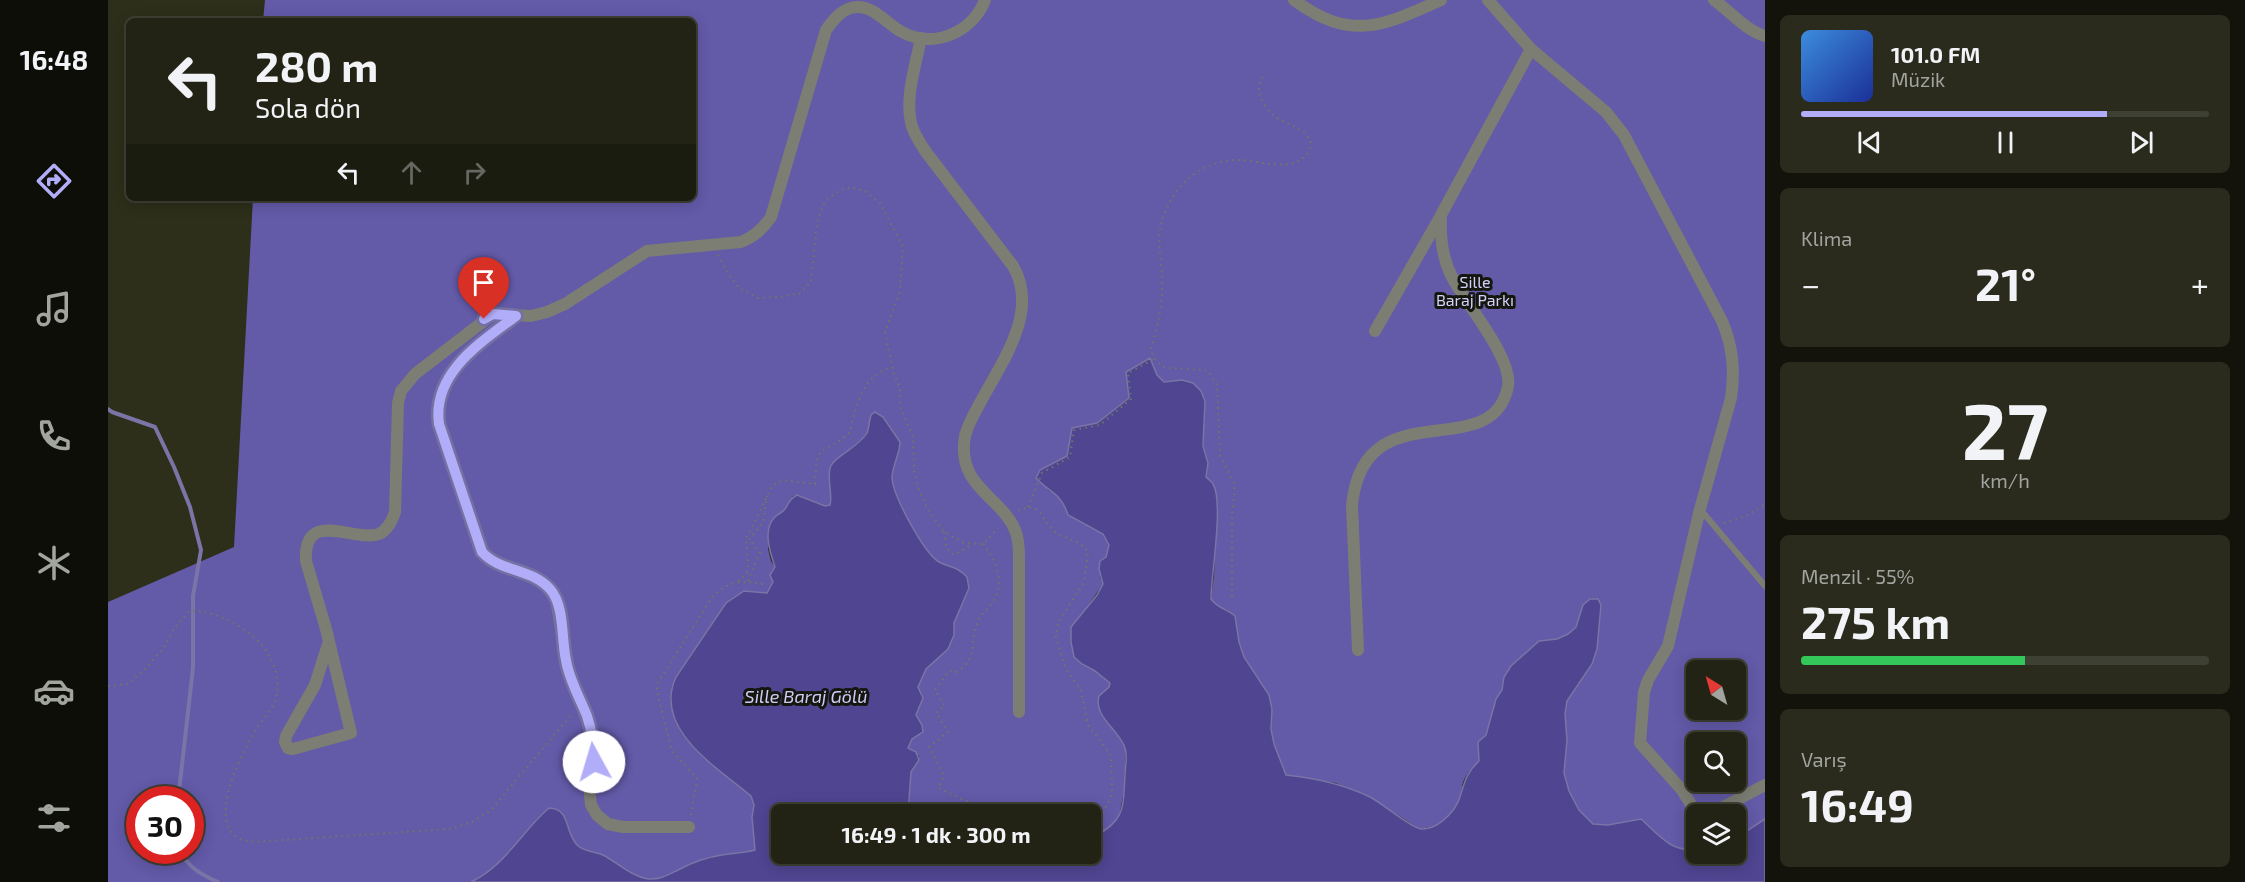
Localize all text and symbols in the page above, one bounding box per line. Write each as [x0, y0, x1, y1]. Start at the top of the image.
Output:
text: 280 m [255, 40, 378, 90]
text: 101.0 FM [1891, 41, 1980, 67]
icon: left [156, 42, 234, 120]
text: 16:48 [20, 43, 88, 75]
text: Müzik [1891, 67, 1945, 91]
text: Sola dön [255, 91, 361, 123]
icon: previous [1853, 126, 1886, 159]
icon: pause [1989, 126, 2022, 159]
icon: next [2125, 126, 2158, 159]
icon: left [332, 156, 365, 189]
icon: ahead [395, 156, 428, 189]
icon: right [458, 156, 491, 189]
icon: directions [33, 160, 75, 202]
text: Klima [1801, 226, 1852, 250]
text: 21° [1975, 256, 2036, 310]
pin [458, 257, 509, 319]
text: − [1801, 264, 1820, 304]
text: + [2191, 264, 2209, 304]
icon: arrive [467, 266, 500, 299]
park label: Sille Baraj Parkı [1436, 272, 1514, 310]
icon: music [33, 288, 75, 330]
text: 27 [1962, 382, 2048, 476]
icon: phone [33, 415, 75, 457]
text: km/h [1980, 468, 2030, 492]
icon: climate [33, 542, 75, 584]
text: Menzil · 55% [1801, 564, 1914, 588]
text: 275 km [1801, 594, 1950, 648]
north arrow [1686, 660, 1746, 720]
map controls [1686, 660, 1746, 864]
icon: car [33, 670, 75, 712]
water label: Sille Baraj Gölü [745, 685, 867, 707]
position arrow [562, 730, 626, 794]
button: search [1686, 732, 1746, 792]
text: Varış [1801, 747, 1847, 771]
text: 16:49 [1801, 777, 1914, 831]
speed limit sign: 30 [126, 786, 204, 864]
icon: filters [33, 797, 75, 839]
button: layers [1686, 804, 1746, 864]
text: 16:49 · 1 dk · 300 m [841, 821, 1031, 847]

